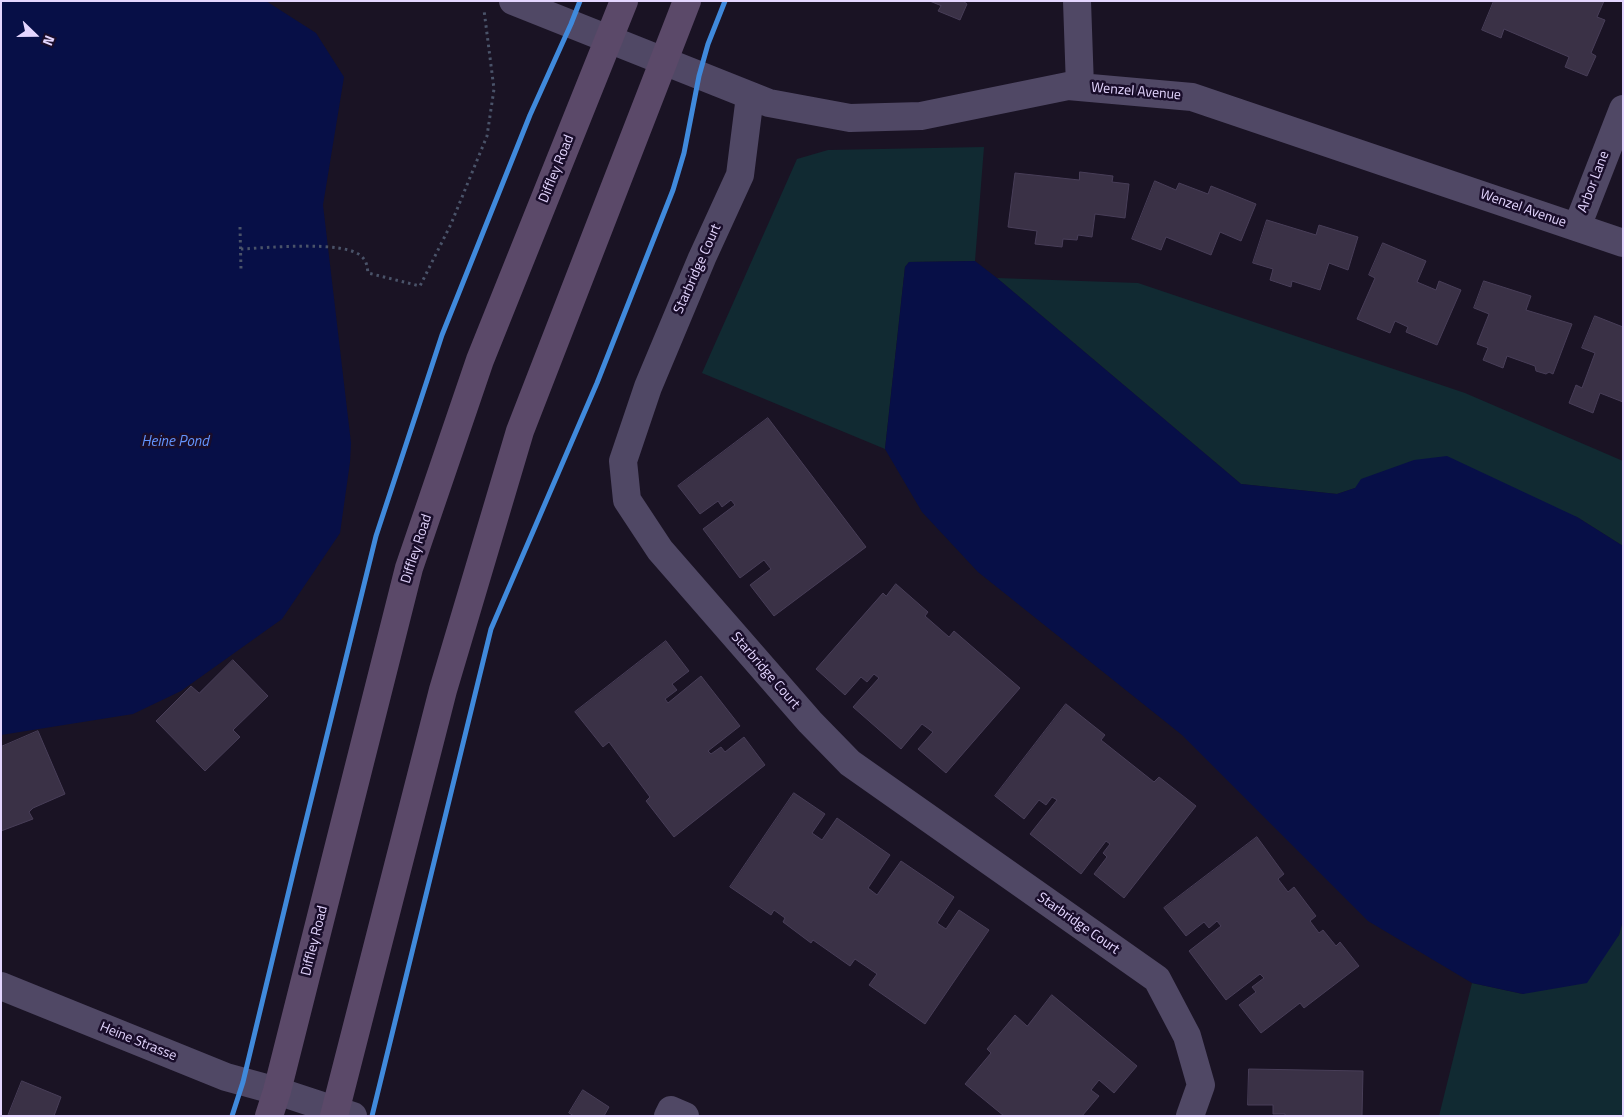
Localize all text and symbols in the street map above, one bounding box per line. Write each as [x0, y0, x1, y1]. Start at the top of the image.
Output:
north arrow [10, 10, 60, 60]
text: N [38, 32, 61, 49]
street label: Wenzel Avenue [1090, 80, 1182, 104]
street label: Diffley Road [536, 133, 578, 205]
street label: Arbor Lane [1575, 149, 1613, 215]
street label: Wenzel Avenue [1478, 186, 1568, 232]
street label: Starbridge Court [671, 222, 725, 316]
water label: Heine Pond [141, 433, 209, 451]
street label: Diffley Road [398, 512, 436, 586]
street label: Starbridge Court [727, 629, 803, 713]
street label: Starbridge Court [1034, 889, 1122, 959]
street label: Diffley Road [298, 904, 332, 978]
street label: Heine Strasse [97, 1019, 179, 1065]

